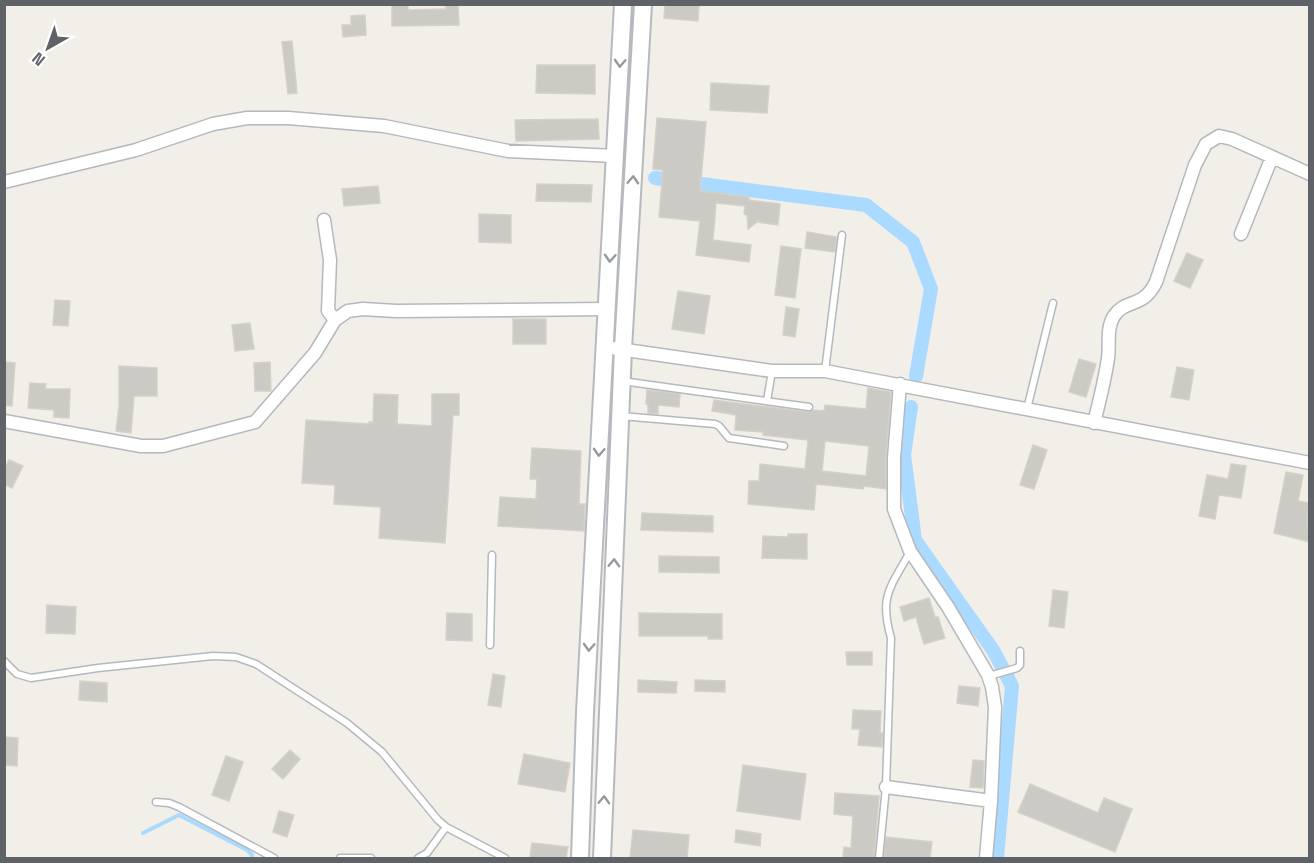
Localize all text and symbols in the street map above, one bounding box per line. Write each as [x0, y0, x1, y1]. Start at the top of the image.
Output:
north arrow [18, 18, 78, 78]
text: N [28, 48, 50, 71]
one-way arrow [613, 58, 626, 67]
one-way arrow [627, 175, 640, 184]
one-way arrow [603, 253, 616, 262]
one-way arrow [593, 448, 606, 457]
one-way arrow [607, 559, 620, 568]
one-way arrow [582, 643, 595, 652]
one-way arrow [598, 796, 610, 805]

